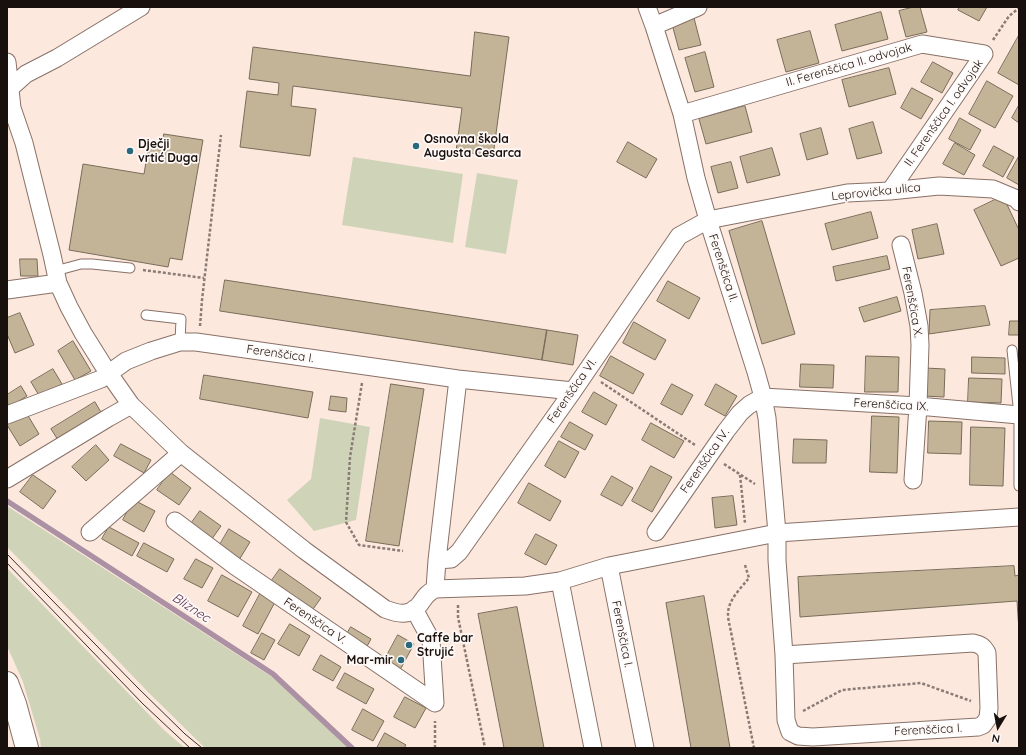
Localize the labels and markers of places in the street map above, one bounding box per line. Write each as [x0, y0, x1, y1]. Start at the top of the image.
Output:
place label: Osnovna škola Augusta Cesarca [424, 132, 521, 160]
place label: Dječji vrtić Duga [138, 137, 198, 165]
marker: Osnovna škola Augusta Cesarca [411, 141, 421, 151]
marker: Dječji vrtić Duga [125, 146, 135, 156]
place label: Caffe bar Strujić [417, 631, 473, 659]
marker: Caffe bar Strujić [404, 640, 414, 650]
place label: Mar-mir [347, 653, 393, 667]
marker: Mar-mir [396, 655, 406, 665]

